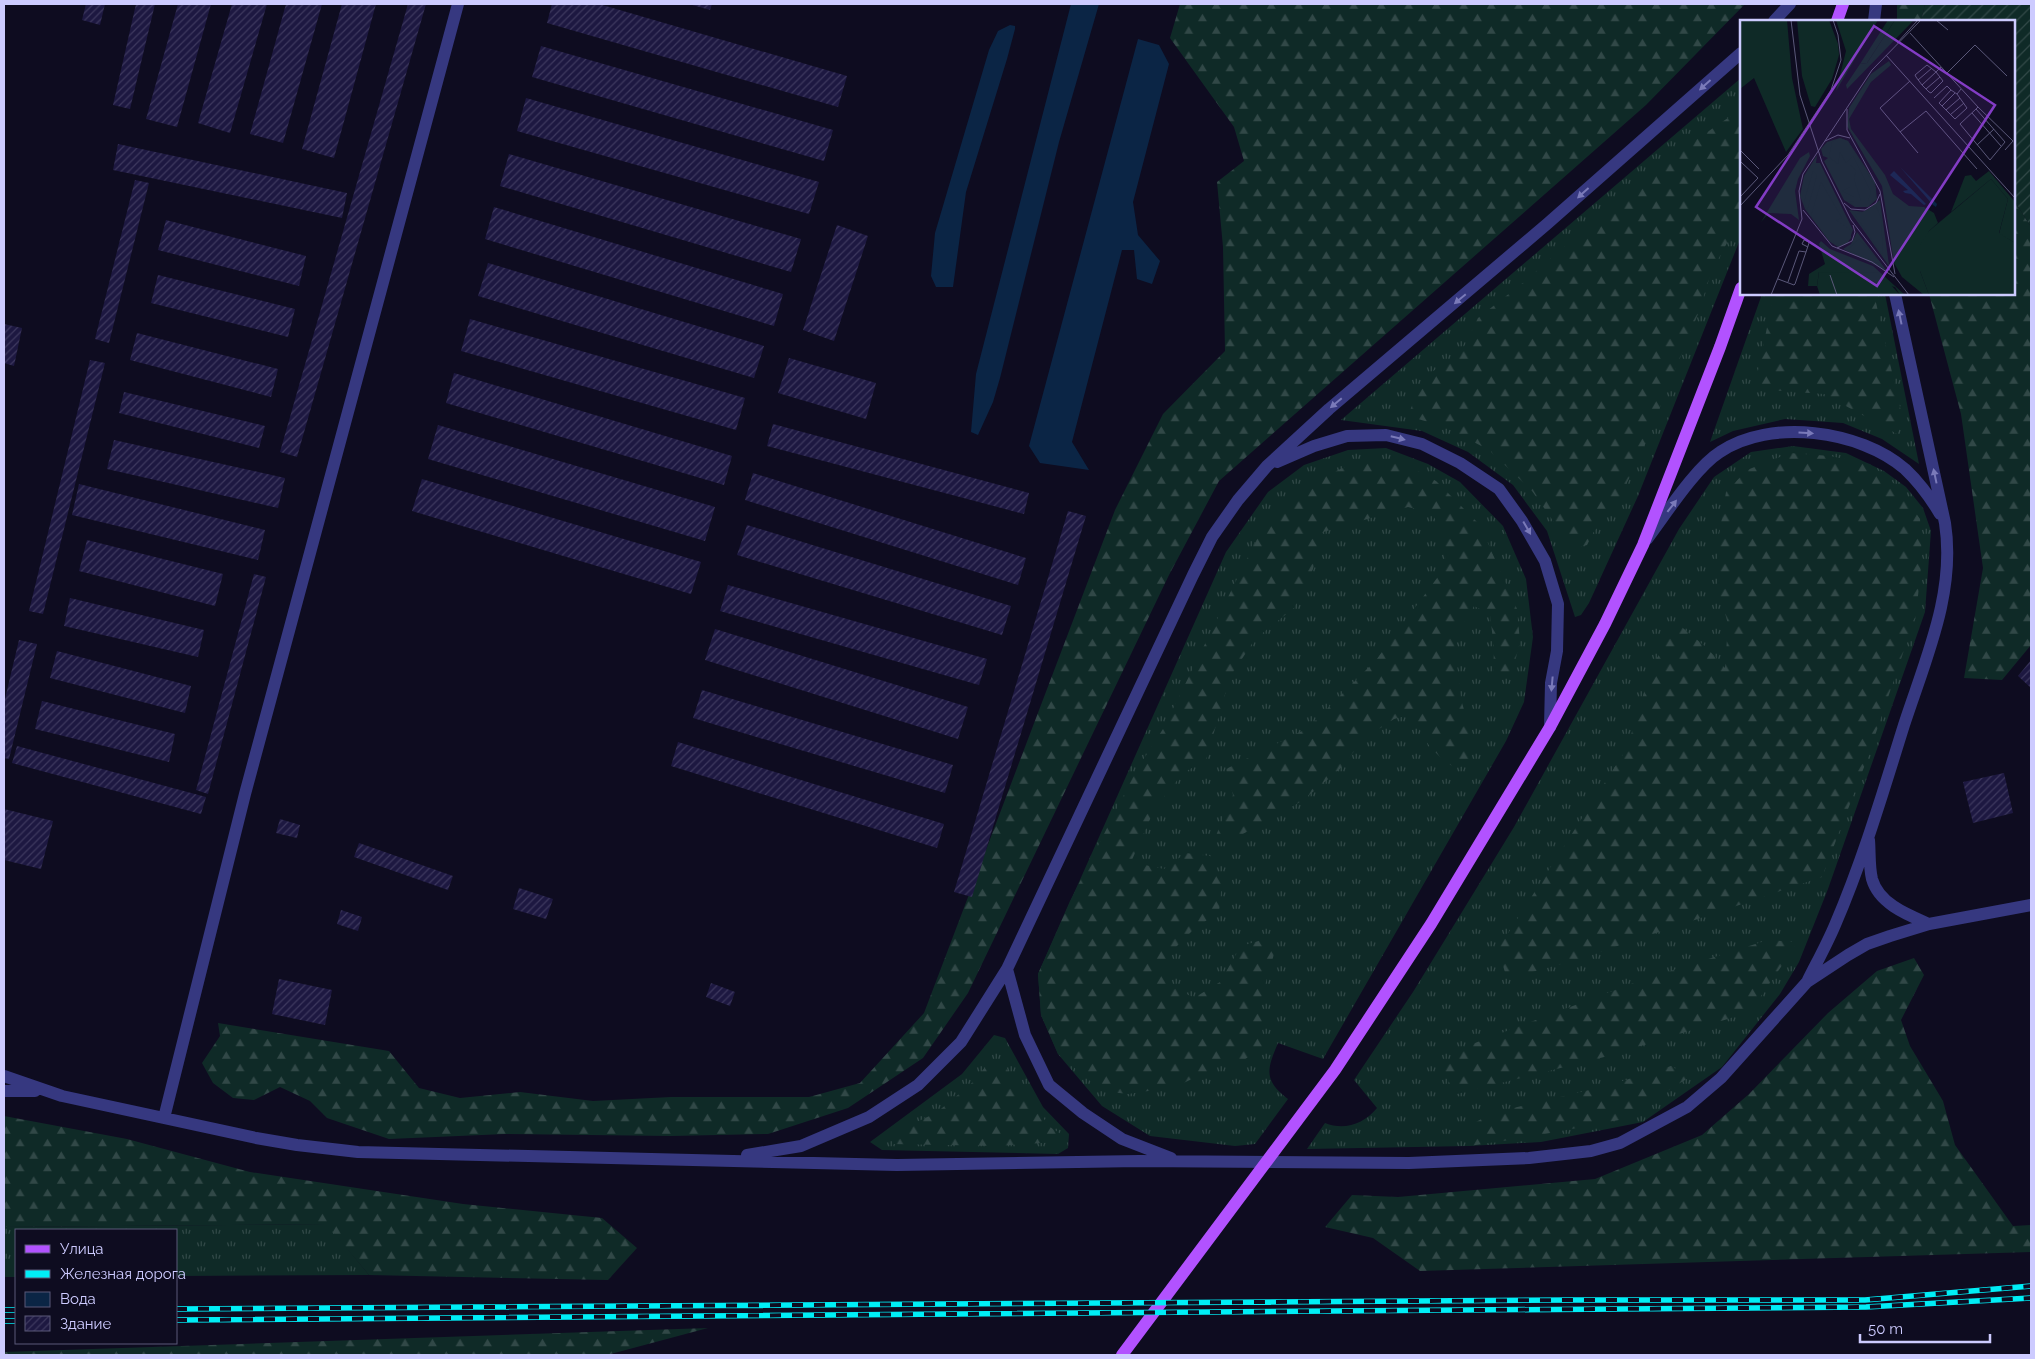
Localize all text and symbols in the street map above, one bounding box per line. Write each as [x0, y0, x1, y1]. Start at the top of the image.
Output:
inset map [1740, 20, 2015, 295]
one-way arrow [1699, 79, 1711, 91]
one-way arrow [1578, 187, 1590, 199]
one-way arrow [1453, 293, 1466, 304]
one-way arrow [1896, 309, 1904, 325]
one-way arrow [1329, 398, 1342, 409]
one-way arrow [1799, 429, 1815, 437]
one-way arrow [1390, 434, 1405, 442]
one-way arrow [1931, 468, 1939, 483]
one-way arrow [1667, 499, 1677, 513]
one-way arrow [1522, 522, 1531, 535]
one-way arrow [1547, 676, 1555, 692]
legend [15, 1229, 178, 1344]
text: Улица [60, 1240, 104, 1258]
text: Железная дорога [60, 1265, 186, 1283]
text: Вода [60, 1290, 96, 1308]
scale bar [1860, 1312, 1990, 1344]
text: Здание [60, 1315, 112, 1333]
text: 50 m [1868, 1320, 1903, 1338]

